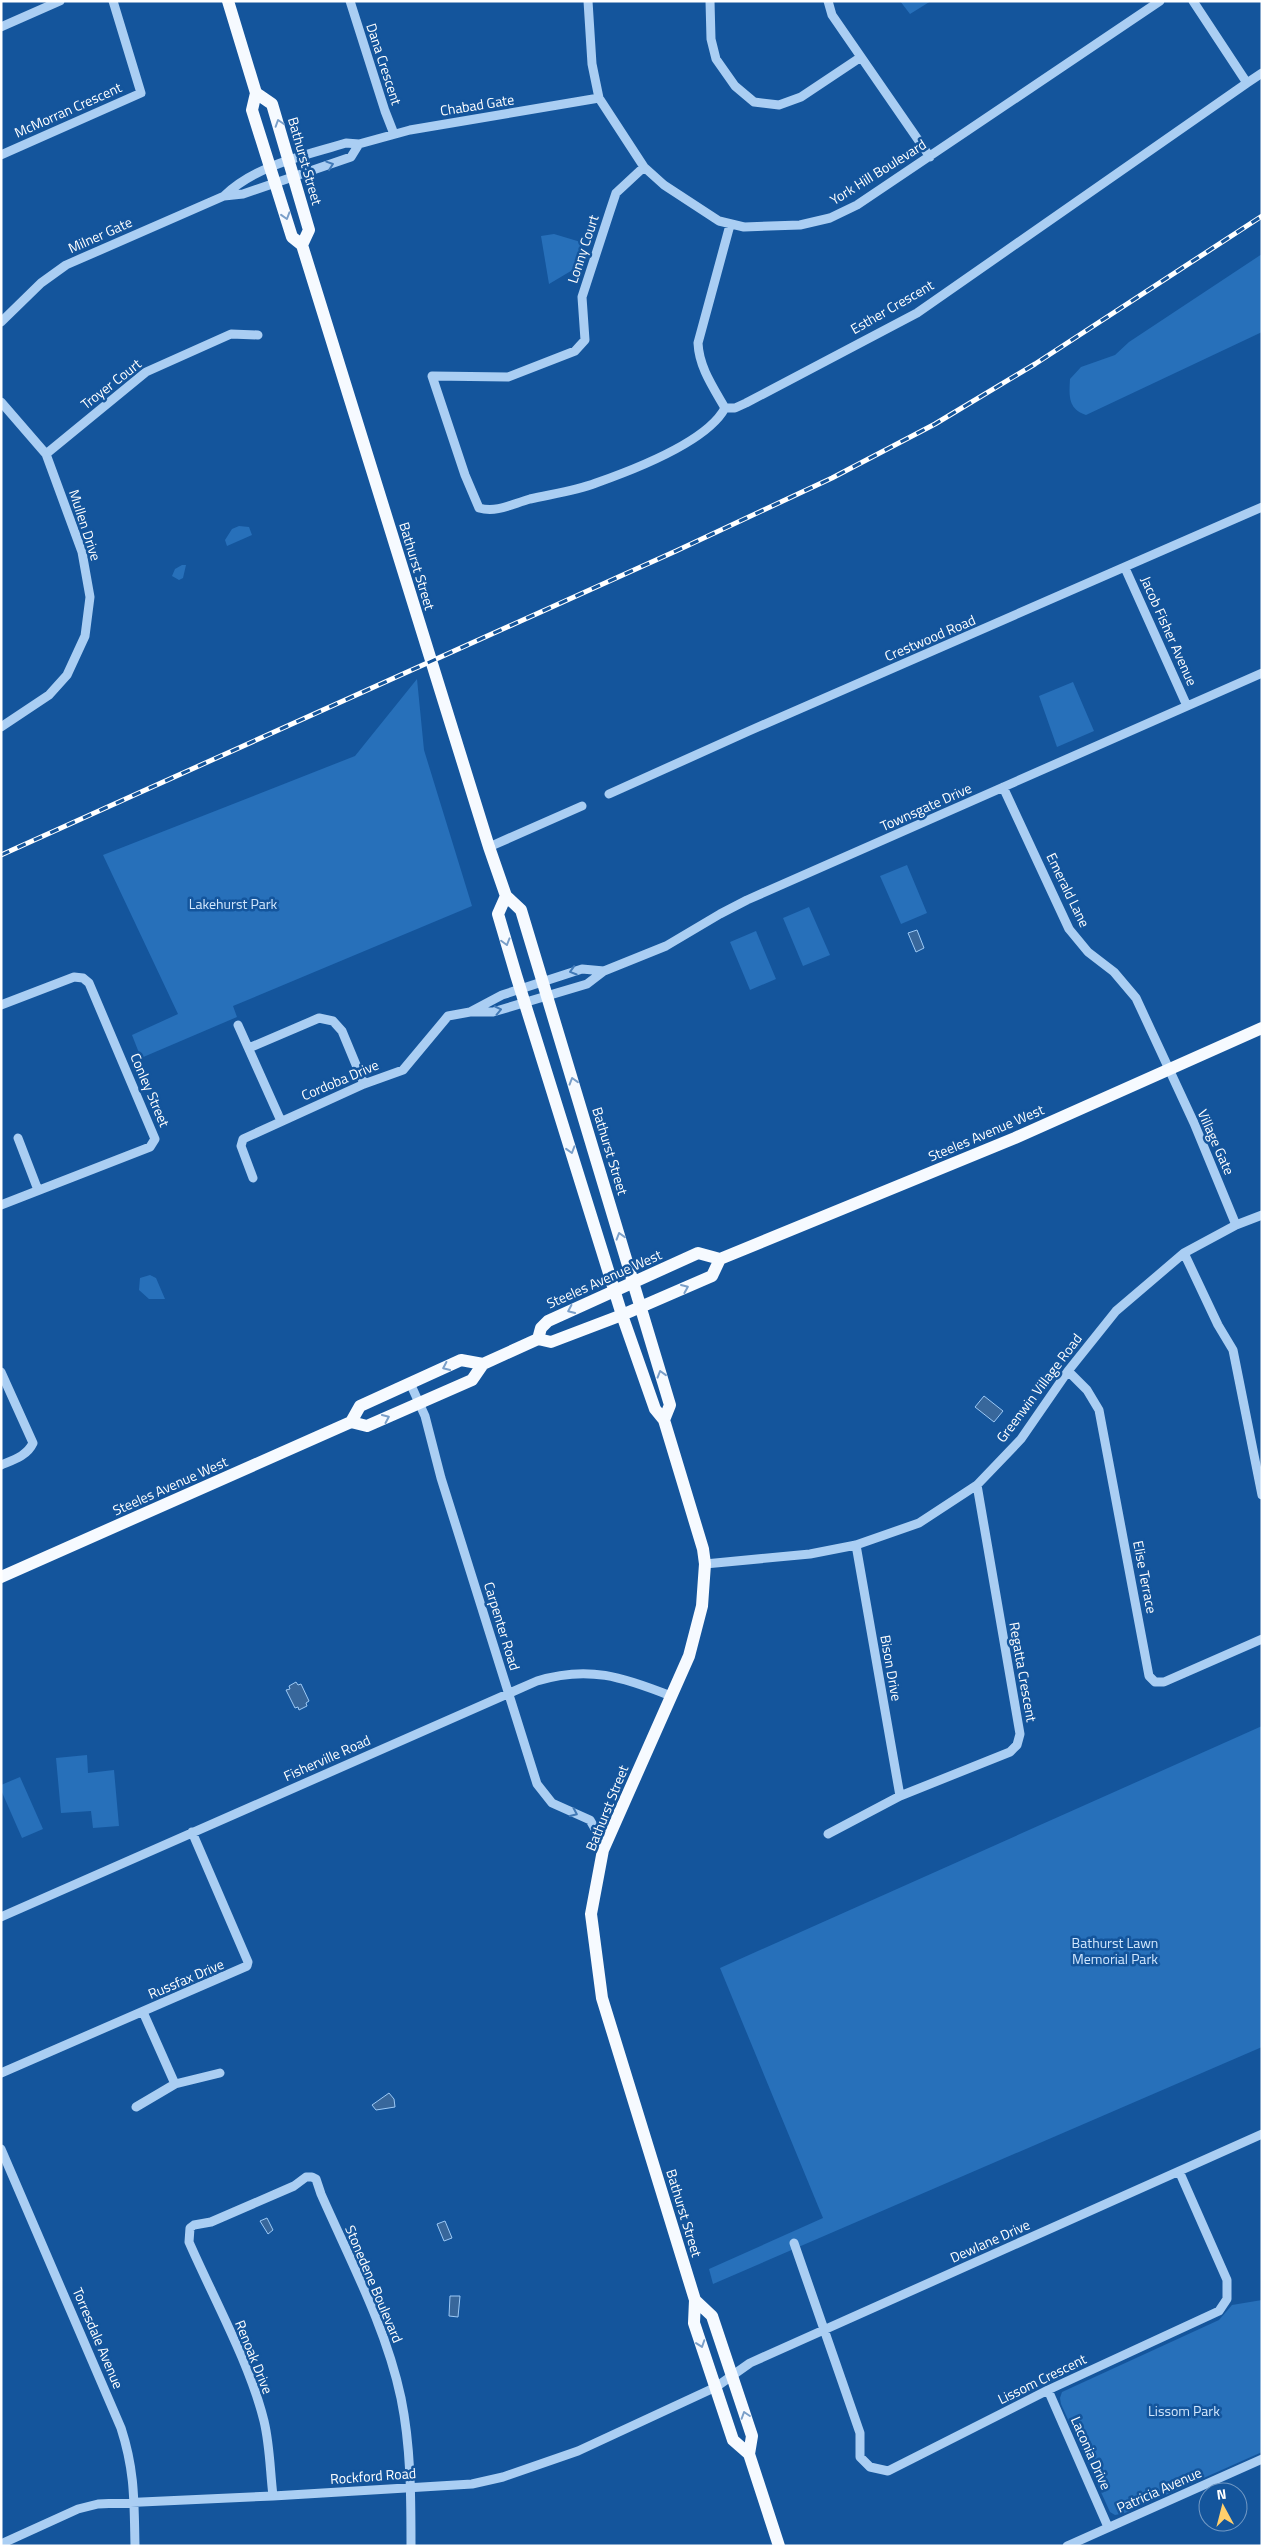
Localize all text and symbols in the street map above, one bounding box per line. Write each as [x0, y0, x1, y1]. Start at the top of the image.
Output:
street label: Dana Crescent [361, 20, 408, 108]
street label: McMorran Crescent [11, 76, 125, 143]
street label: Chabad Gate [438, 88, 515, 121]
street label: Bathurst Street [283, 114, 328, 208]
one-way arrow [274, 119, 284, 128]
street label: York Hill Boulevard [826, 134, 930, 210]
one-way arrow [326, 160, 334, 170]
street label: Milner Gate [64, 211, 135, 258]
one-way arrow [280, 211, 290, 219]
street label: Lonny Court [562, 212, 603, 286]
street label: Esther Crescent [846, 274, 937, 339]
street label: Troyer Court [76, 353, 146, 414]
street label: Mullen Drive [64, 486, 107, 563]
street label: Bathurst Street [394, 519, 441, 612]
street label: Jacob Fisher Avenue [1136, 573, 1203, 689]
street label: Crestwood Road [881, 609, 979, 666]
street label: Townsgate Drive [877, 777, 975, 836]
street label: Emerald Lane [1041, 849, 1096, 931]
park label: Lakehurst Park [189, 893, 277, 914]
one-way arrow [500, 938, 511, 947]
one-way arrow [570, 966, 578, 976]
one-way arrow [493, 1005, 502, 1016]
street label: Conley Street [125, 1050, 175, 1130]
street label: Cordoba Drive [298, 1054, 382, 1105]
one-way arrow [569, 1077, 579, 1085]
street label: Steeles Avenue West [925, 1099, 1047, 1166]
street label: Bathurst Street [587, 1104, 634, 1197]
street label: Village Gate [1193, 1106, 1240, 1178]
one-way arrow [565, 1146, 575, 1154]
one-way arrow [615, 1232, 625, 1241]
street label: Steeles Avenue West [543, 1244, 665, 1313]
one-way arrow [680, 1283, 689, 1294]
one-way arrow [568, 1304, 577, 1314]
street label: Greenwin Village Road [991, 1329, 1087, 1447]
one-way arrow [442, 1361, 451, 1371]
one-way arrow [656, 1370, 666, 1378]
one-way arrow [381, 1413, 390, 1424]
street label: Steeles Avenue West [109, 1451, 231, 1520]
street label: Elise Terrace [1128, 1539, 1163, 1615]
street label: Carpenter Road [479, 1579, 526, 1673]
street label: Regatta Crescent [1004, 1620, 1043, 1724]
street label: Bison Drive [875, 1633, 908, 1703]
street label: Fisherville Road [280, 1729, 374, 1786]
street label: Bathurst Street [580, 1762, 633, 1854]
one-way arrow [569, 1806, 578, 1817]
park label: Bathurst Lawn Memorial Park [1072, 1932, 1158, 1969]
street label: Russfax Drive [145, 1953, 227, 2004]
street label: Bathurst Street [661, 2166, 708, 2259]
street label: Dewlane Drive [947, 2214, 1033, 2267]
street label: Stonedene Boulevard [340, 2222, 409, 2346]
street label: Torresdale Avenue [68, 2284, 129, 2392]
street label: Renoak Drive [230, 2317, 279, 2397]
one-way arrow [696, 2339, 706, 2348]
street label: Lissom Crescent [994, 2348, 1090, 2409]
park label: Lissom Park [1148, 2400, 1220, 2421]
one-way arrow [741, 2412, 751, 2420]
street label: Laconia Drive [1066, 2413, 1117, 2493]
street label: Patricia Avenue [1113, 2461, 1205, 2518]
street label: Rockford Road [329, 2462, 417, 2489]
north arrow [1198, 2482, 1248, 2532]
text: N [1215, 2483, 1227, 2505]

